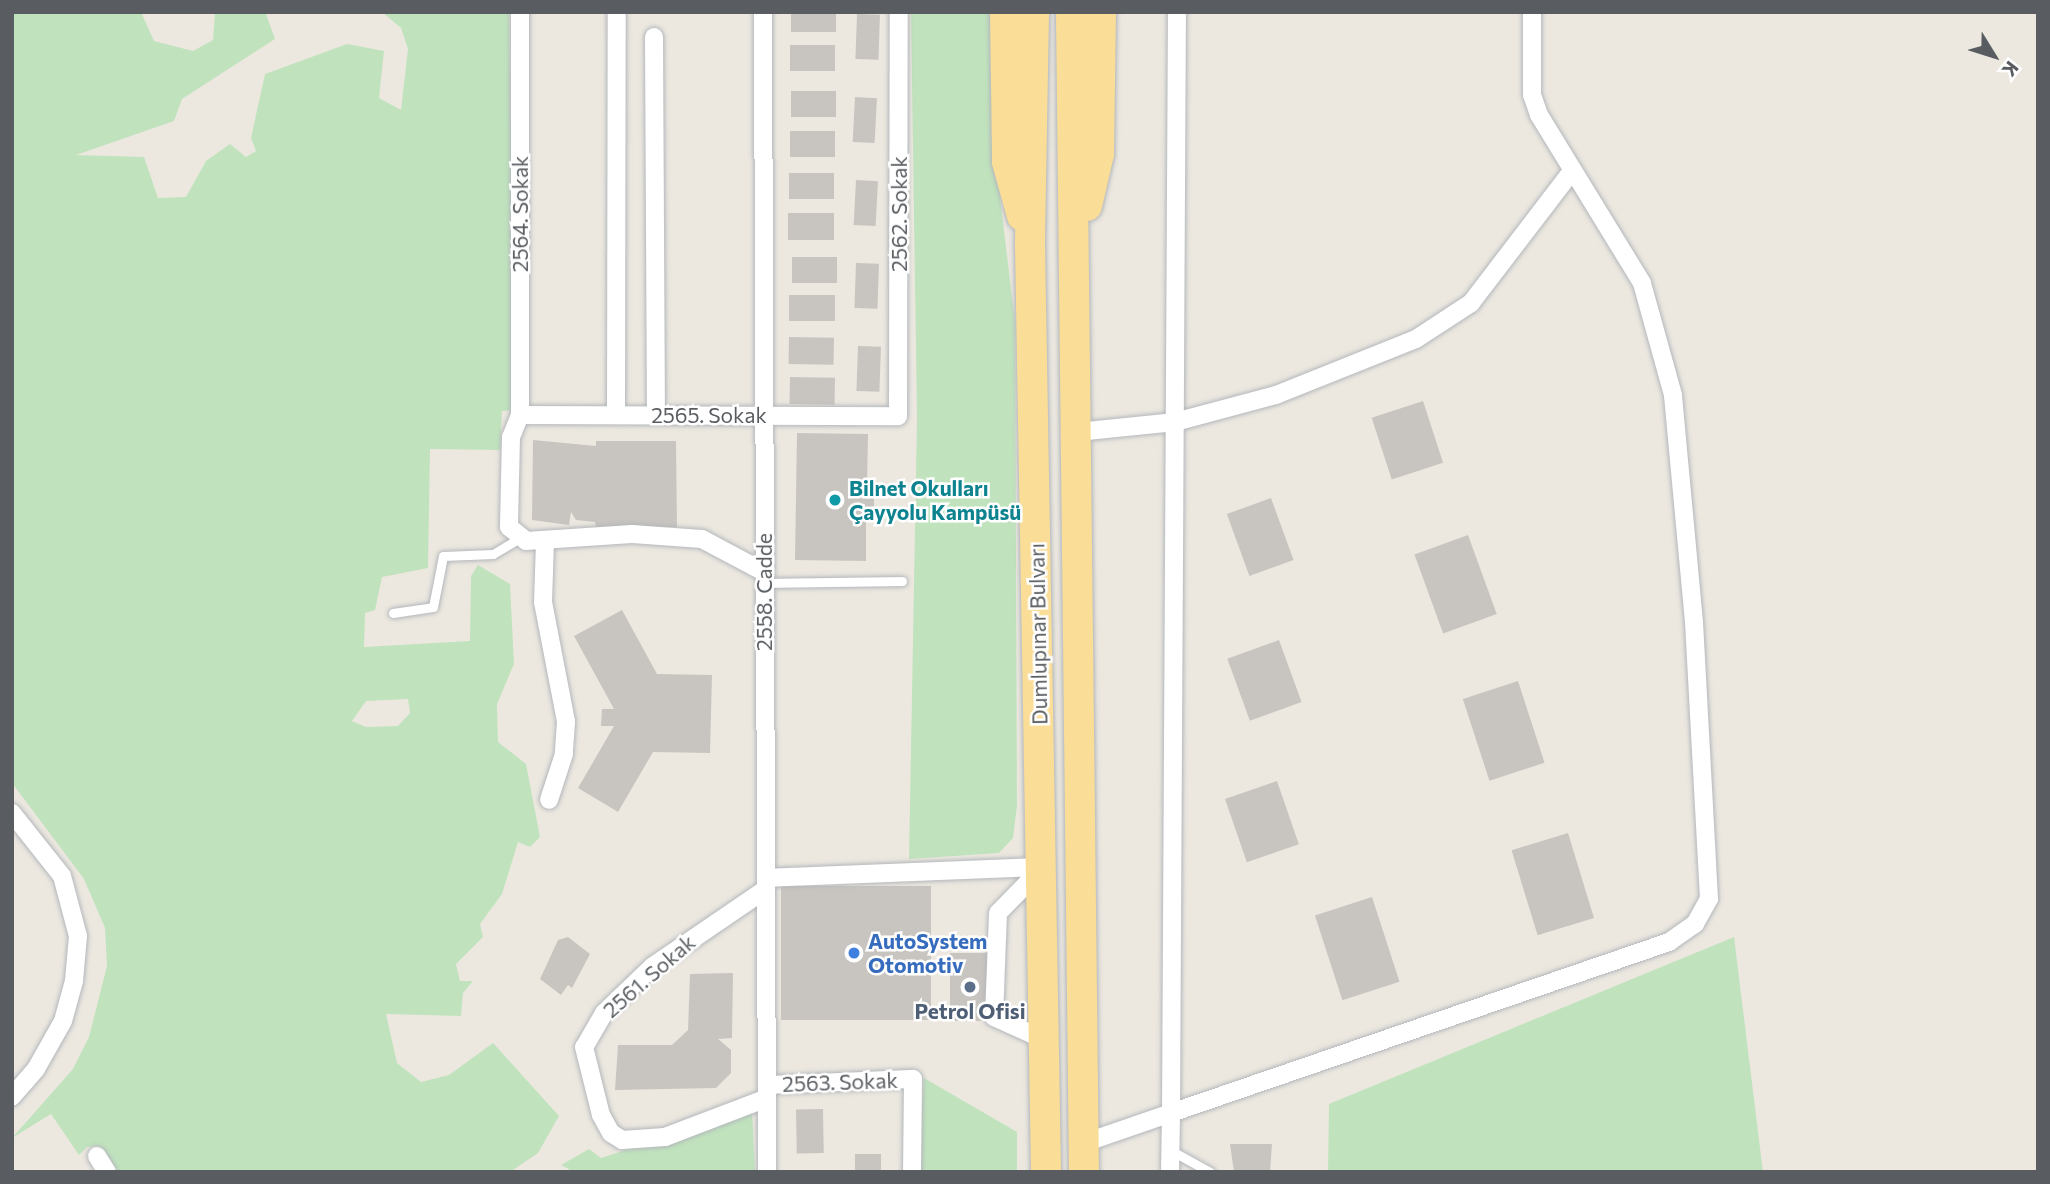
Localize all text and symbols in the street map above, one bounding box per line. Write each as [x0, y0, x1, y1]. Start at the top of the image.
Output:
north arrow [1959, 21, 2029, 91]
text: K [1998, 57, 2024, 82]
street label: 2564. Sokak [507, 156, 533, 272]
street label: 2562. Sokak [886, 156, 912, 272]
street label: 2565. Sokak [651, 402, 767, 428]
place label: Bilnet Okulları Çayyolu Kampüsü [849, 475, 1021, 525]
marker: Bilnet Okulları Çayyolu Kampüsü [827, 492, 843, 508]
street label: 2558. Cadde [751, 533, 777, 651]
street label: Dumlupınar Bulvarı [1024, 543, 1052, 725]
place label: AutoSystem Otomotiv [868, 928, 987, 978]
street label: 2561. Sokak [598, 929, 700, 1023]
marker: AutoSystem Otomotiv [846, 945, 862, 961]
marker: Petrol Ofisi [962, 979, 978, 995]
place label: Petrol Ofisi [914, 998, 1026, 1024]
street label: 2563. Sokak [782, 1067, 898, 1097]

